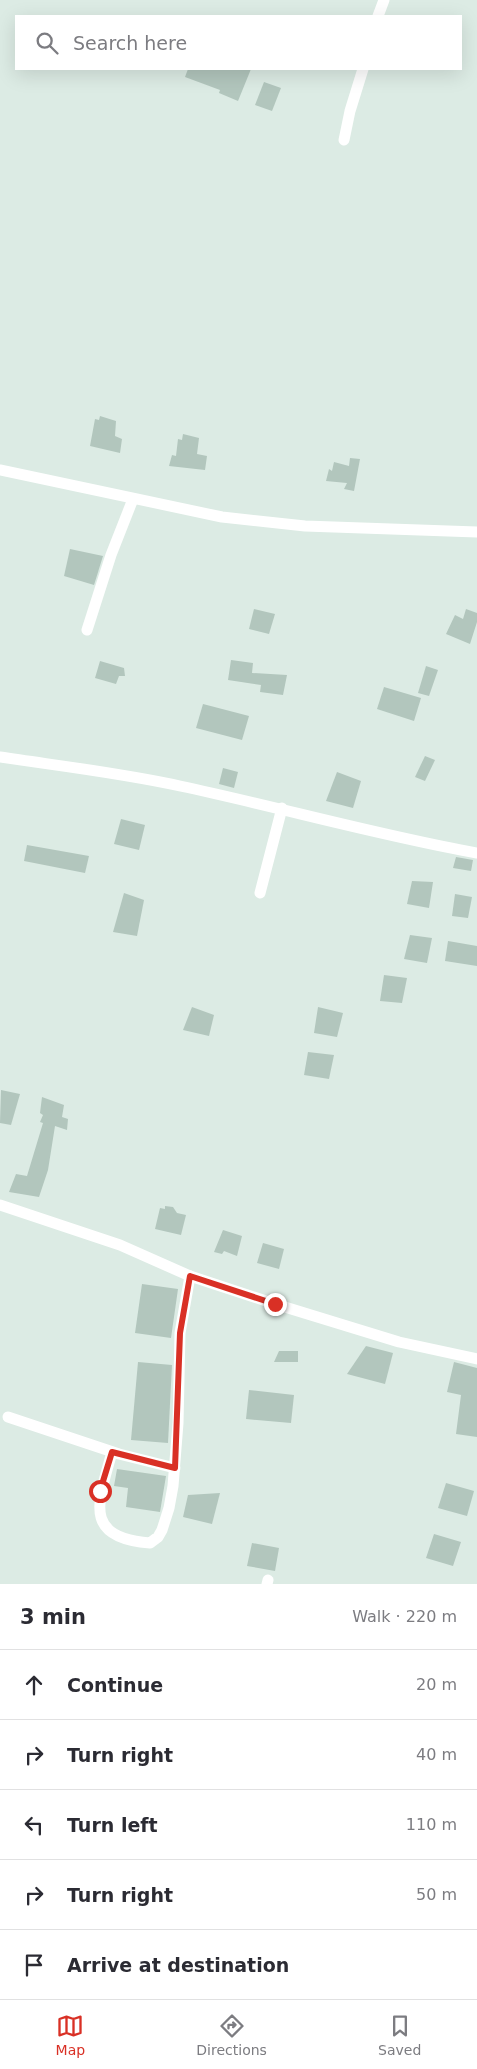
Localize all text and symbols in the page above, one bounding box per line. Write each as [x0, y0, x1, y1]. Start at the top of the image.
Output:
search box [15, 15, 462, 70]
icon: search [33, 29, 61, 57]
text: Search here [73, 32, 187, 54]
route end [264, 1293, 287, 1316]
route start [89, 1480, 112, 1503]
text: 3 min [20, 1605, 86, 1629]
text: Walk · 220 m [352, 1607, 457, 1626]
icon: ahead [20, 1671, 48, 1699]
text: Continue [67, 1674, 163, 1696]
text: 20 m [416, 1675, 457, 1694]
icon: right [20, 1741, 48, 1769]
text: Turn right [67, 1744, 173, 1766]
text: 40 m [416, 1745, 457, 1764]
icon: left [20, 1811, 48, 1839]
text: Turn left [67, 1814, 158, 1836]
text: 110 m [406, 1815, 457, 1834]
icon: right [20, 1881, 48, 1909]
text: Turn right [67, 1884, 173, 1906]
text: 50 m [416, 1885, 457, 1904]
icon: arrive [20, 1951, 48, 1979]
text: Arrive at destination [67, 1954, 289, 1976]
tab: Map [56, 2012, 85, 2058]
tab: Directions [196, 2012, 267, 2058]
tab: Saved [378, 2012, 421, 2058]

